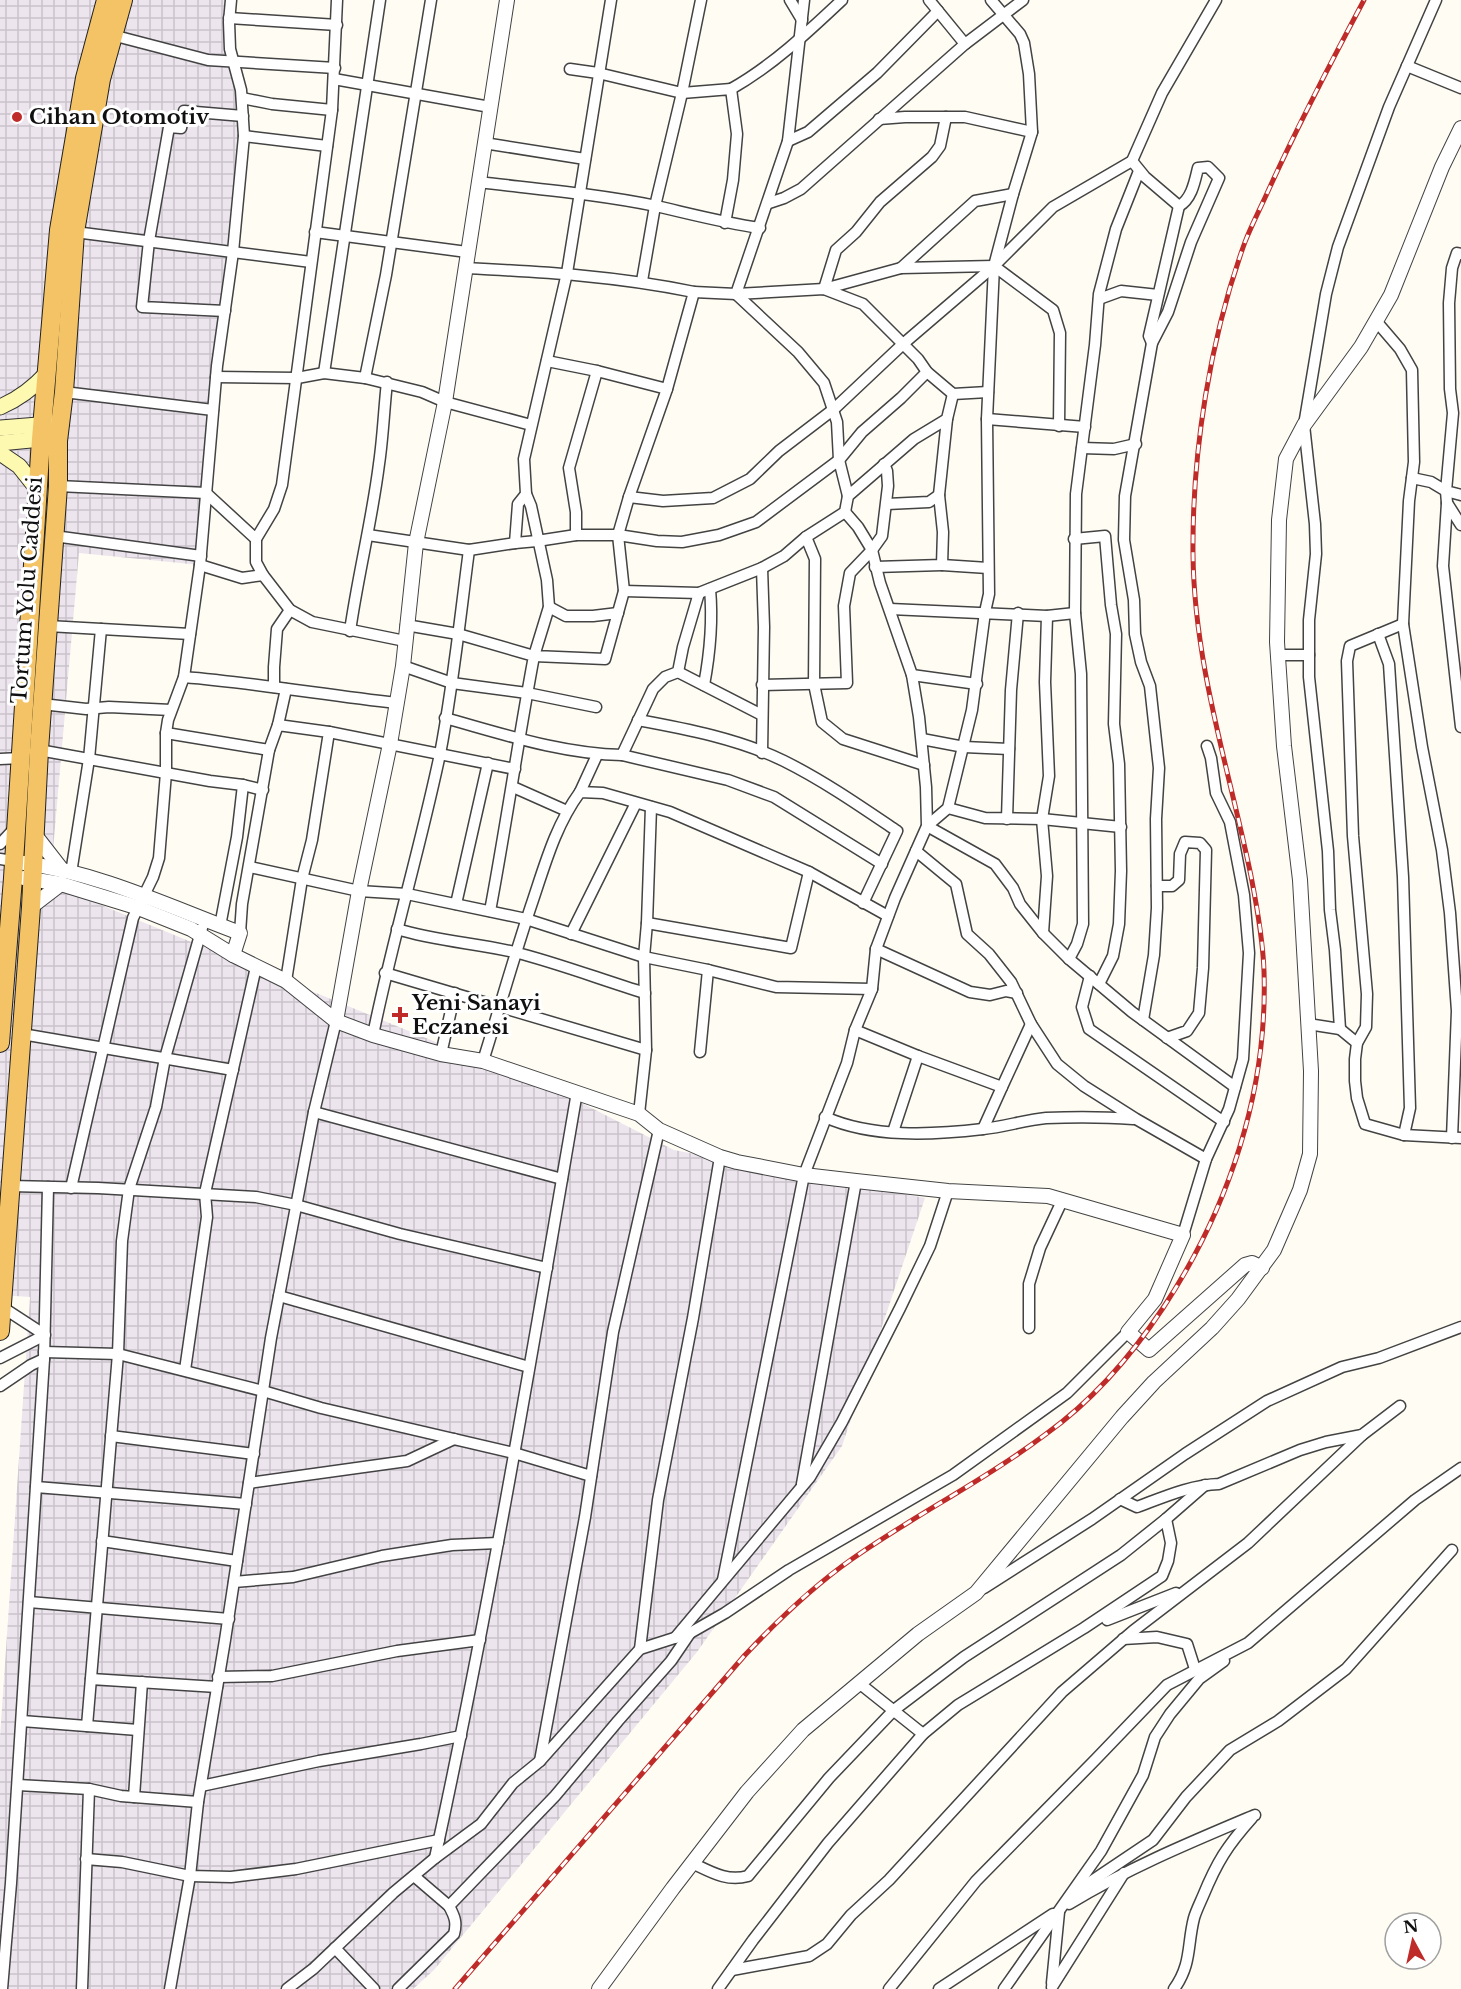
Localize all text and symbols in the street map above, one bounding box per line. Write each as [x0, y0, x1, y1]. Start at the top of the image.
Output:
place label: Cihan Otomotiv [29, 104, 210, 130]
marker: Cihan Otomotiv [10, 110, 24, 124]
street label: Tortum Yolu Caddesi [6, 476, 48, 704]
place label: Yeni Sanayi Eczanesi [411, 990, 541, 1040]
marker: Yeni Sanayi Eczanesi [393, 1008, 407, 1022]
north arrow [1383, 1911, 1443, 1971]
text: N [1402, 1915, 1420, 1937]

